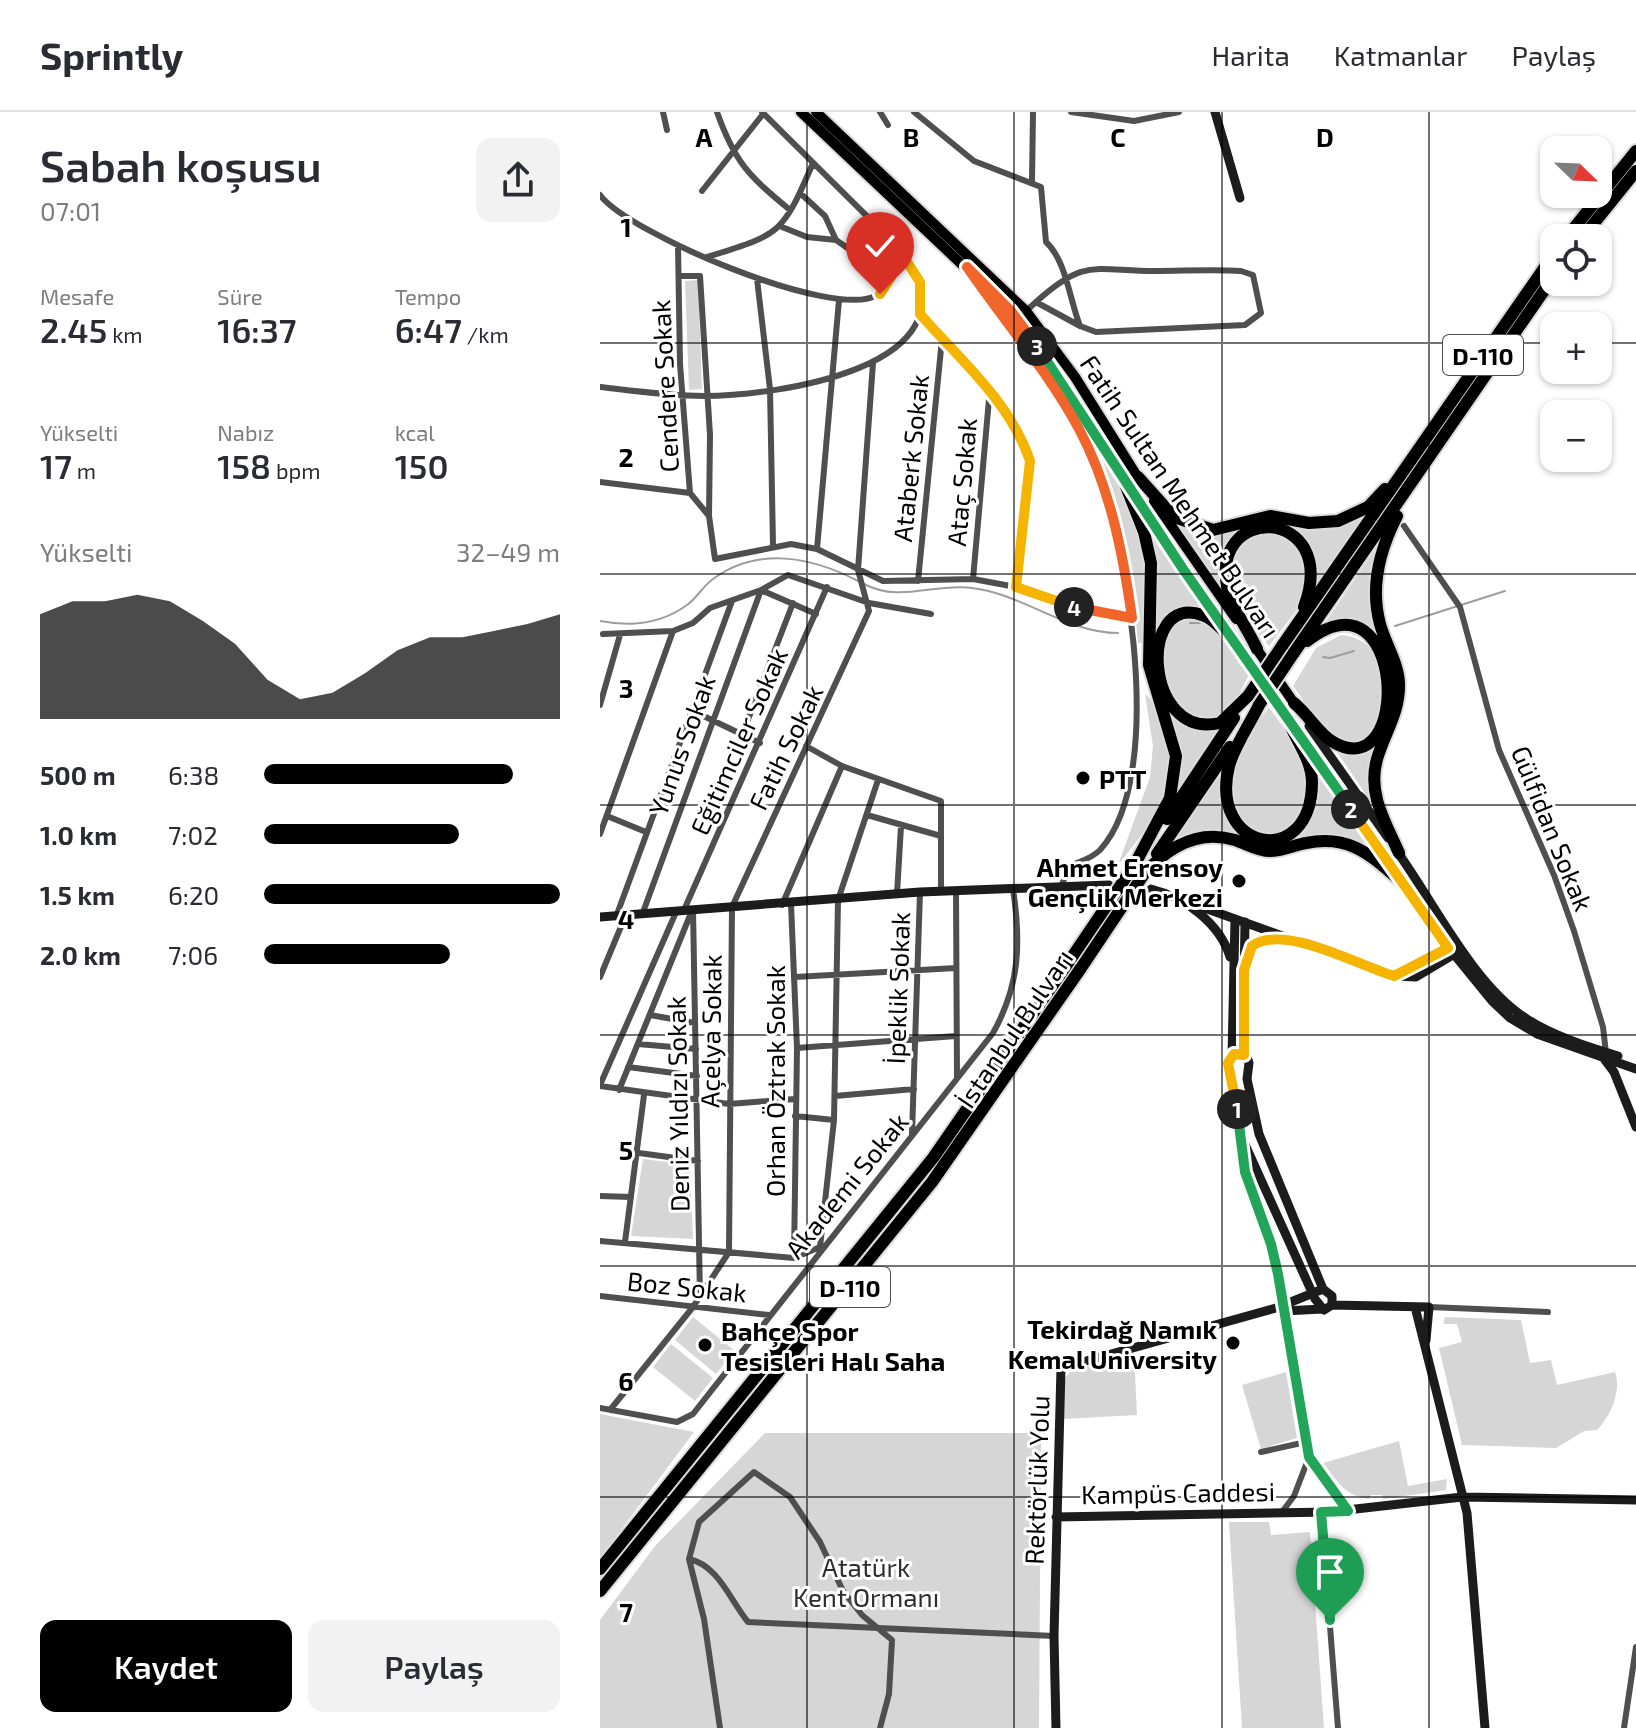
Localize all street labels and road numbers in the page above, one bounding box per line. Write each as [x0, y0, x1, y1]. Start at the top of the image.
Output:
street label: Cendere Sokak [644, 299, 684, 473]
road number: D-110 [1443, 335, 1523, 375]
street label: Fatih Sultan Mehmet Bulvarı [1075, 349, 1287, 643]
street label: Ataberk Sokak [886, 373, 934, 543]
street label: Ataç Sokak [940, 417, 984, 548]
street label: Eğitimciler Sokak [683, 643, 793, 839]
street label: Yunus Sokak [641, 671, 721, 819]
street label: Fatih Sokak [741, 680, 829, 814]
street label: Gülfidan Sokak [1506, 741, 1600, 915]
street label: İpeklik Sokak [879, 911, 915, 1065]
street label: İstanbul Bulvarı [949, 943, 1079, 1113]
street label: Açelya Sokak [693, 954, 729, 1108]
street label: Orhan Öztrak Sokak [759, 965, 790, 1197]
street label: Deniz Yıldızı Sokak [660, 996, 694, 1212]
street label: Akademi Sokak [778, 1106, 914, 1264]
street label: Boz Sokak [626, 1264, 748, 1308]
road number: D-110 [810, 1267, 890, 1307]
street label: Rektörlük Yolu [1018, 1395, 1054, 1565]
street label: Kampüs Caddesi [1081, 1475, 1275, 1509]

